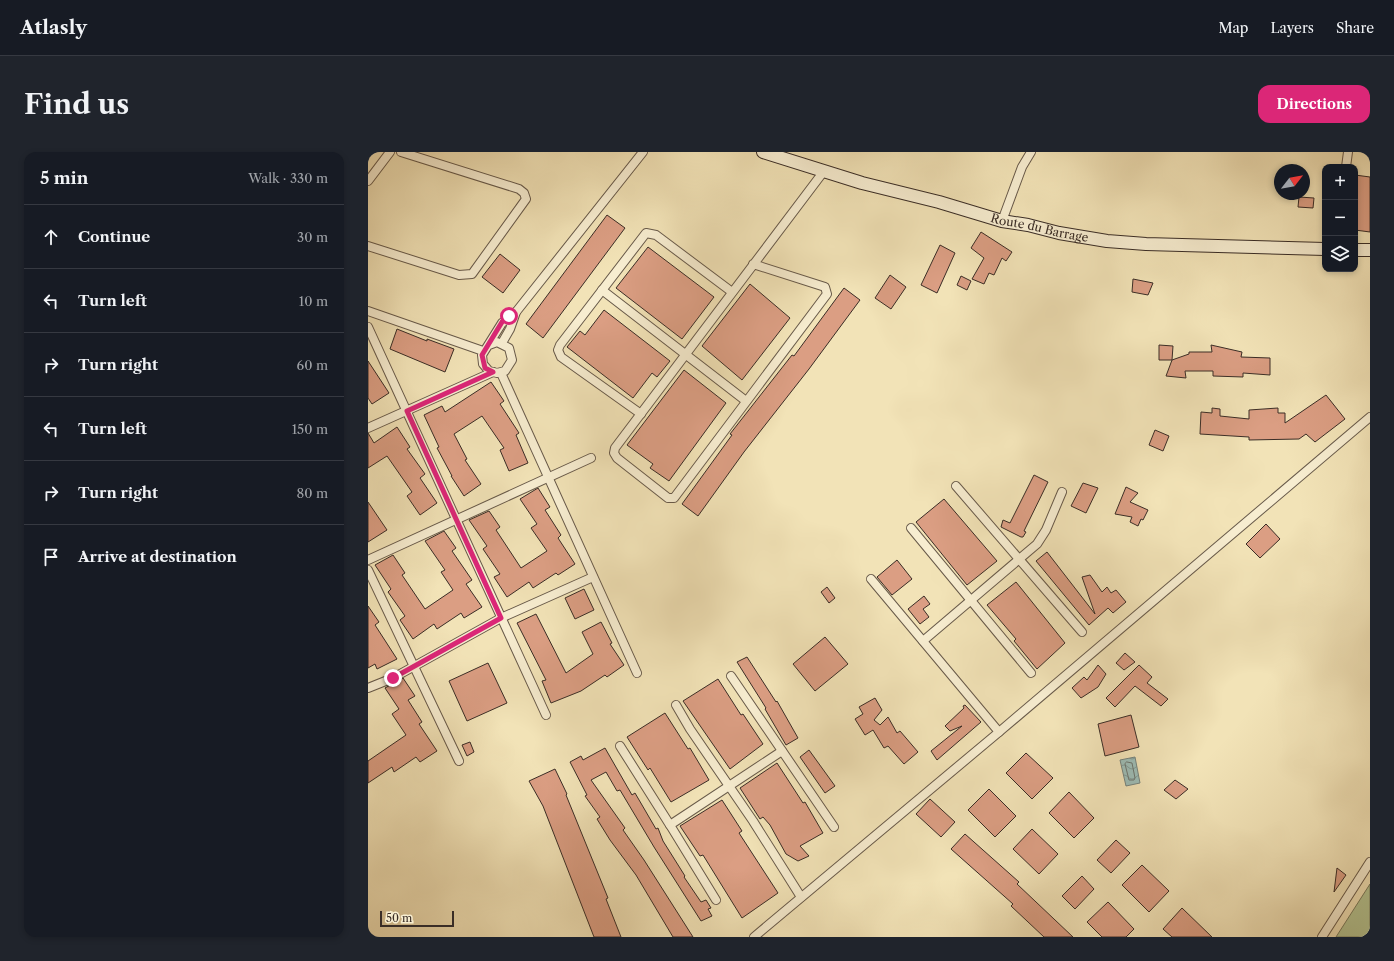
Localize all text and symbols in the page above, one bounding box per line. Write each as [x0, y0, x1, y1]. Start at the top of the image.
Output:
text: Atlasly [20, 16, 87, 39]
text: Map [1218, 19, 1248, 37]
text: Layers [1270, 19, 1314, 37]
text: Share [1336, 19, 1374, 37]
button: Directions [1258, 85, 1370, 123]
text: Find us [24, 87, 129, 121]
north arrow [1274, 164, 1310, 200]
map controls [1322, 164, 1358, 272]
button: + [1322, 164, 1358, 200]
text: 5 min [40, 168, 88, 188]
text: Walk · 330 m [248, 170, 328, 186]
button: − [1322, 200, 1358, 236]
street label: Route du Barrage [989, 210, 1090, 245]
icon: ahead [40, 226, 62, 248]
text: Continue [78, 227, 150, 246]
text: 30 m [297, 229, 328, 245]
button: layers [1322, 236, 1358, 272]
icon: left [40, 290, 62, 312]
text: Turn left [78, 291, 147, 310]
text: 10 m [299, 293, 328, 309]
route start [500, 307, 518, 325]
icon: right [40, 354, 62, 376]
text: Turn right [78, 355, 158, 374]
text: 60 m [297, 357, 328, 373]
icon: left [40, 418, 62, 440]
text: Turn left [78, 419, 147, 438]
text: 150 m [292, 421, 328, 437]
icon: right [40, 482, 62, 504]
text: Turn right [78, 483, 158, 502]
text: 80 m [296, 485, 328, 501]
icon: arrive [40, 546, 62, 568]
text: Arrive at destination [78, 547, 237, 566]
route end [384, 669, 402, 687]
scale bar [380, 909, 454, 928]
text: 50 m [386, 911, 412, 925]

